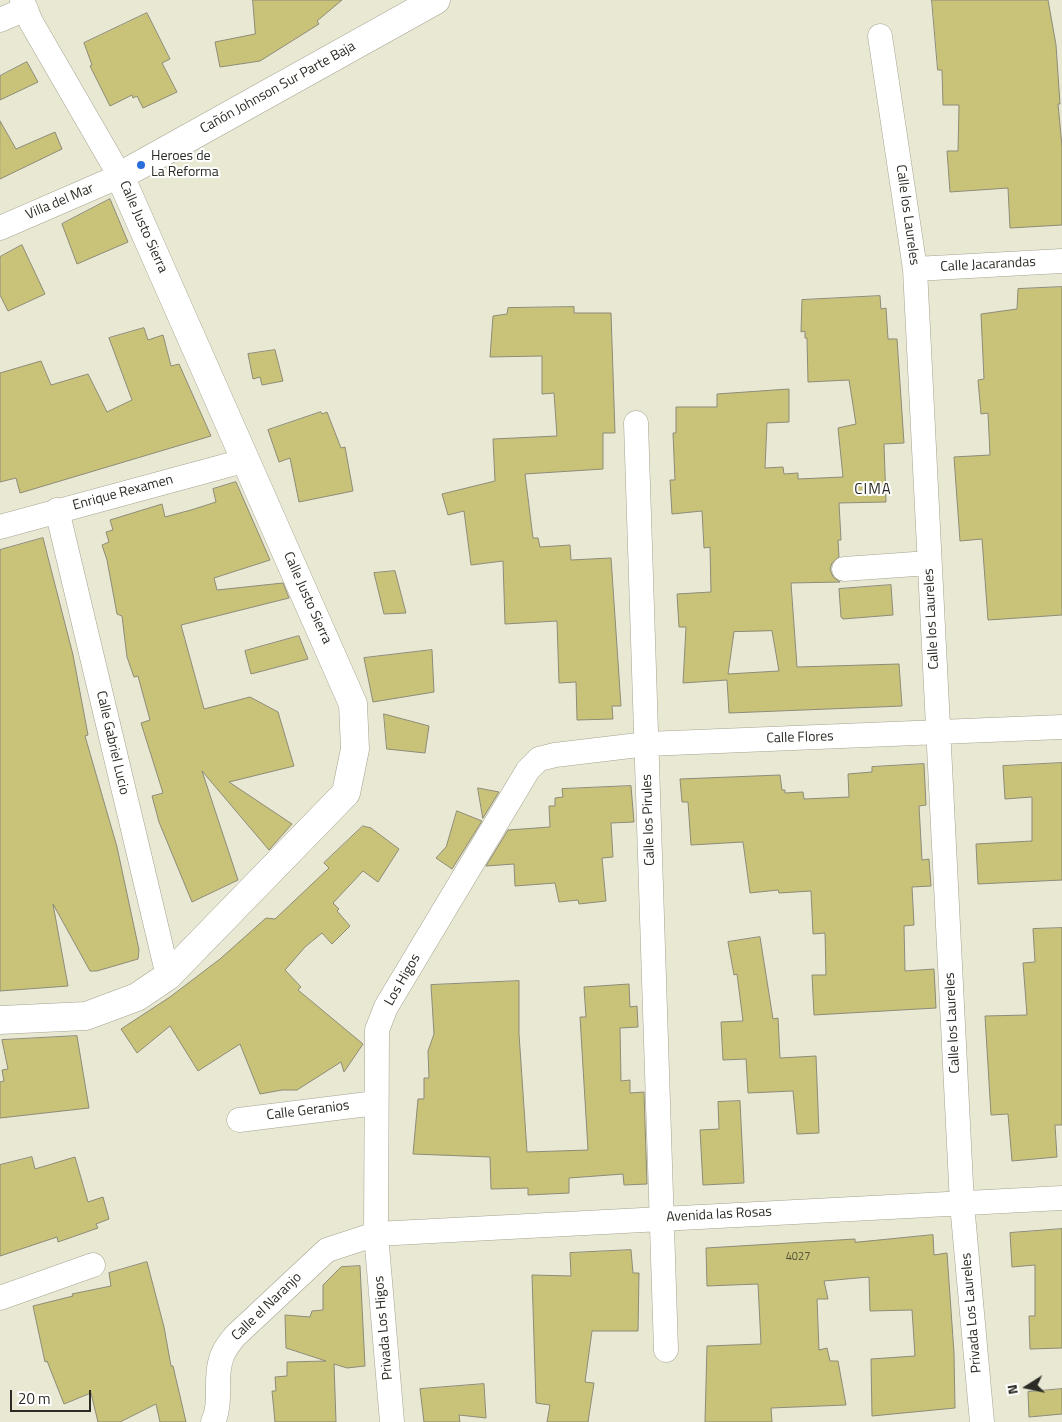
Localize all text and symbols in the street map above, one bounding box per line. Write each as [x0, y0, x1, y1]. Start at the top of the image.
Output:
street label: Cañón Johnson Sur Parte Baja [197, 38, 359, 138]
place label: Heroes de La Reforma [151, 149, 219, 182]
marker: Heroes de La Reforma [135, 159, 147, 171]
street label: Calle los Laureles [892, 164, 922, 266]
street label: Calle Justo Sierra [115, 178, 171, 276]
street label: Villa del Mar [23, 180, 97, 224]
street label: Calle Jacarandas [940, 254, 1036, 276]
street label: Enrique Rexamen [71, 472, 175, 514]
district label: CIMA [854, 481, 892, 499]
street label: Calle Justo Sierra [279, 549, 335, 647]
street label: Calle los Laureles [921, 568, 943, 670]
street label: Calle Gabriel Lucio [92, 689, 132, 797]
street label: Calle Flores [766, 728, 834, 748]
street label: Calle los Pirules [639, 774, 659, 866]
street label: Los Higos [381, 951, 425, 1009]
street label: Calle los Laureles [942, 972, 964, 1074]
street label: Calle Geranios [266, 1098, 350, 1124]
street label: Avenida las Rosas [666, 1204, 772, 1226]
house number: 4027 [786, 1250, 810, 1264]
street label: Privada Los Laureles [958, 1252, 986, 1374]
street label: Calle el Naranjo [228, 1269, 306, 1345]
street label: Privada Los Higos [371, 1275, 397, 1381]
north arrow [1002, 1362, 1052, 1412]
scale bar [12, 1380, 94, 1412]
text: N [1001, 1383, 1023, 1396]
text: 20 m [18, 1387, 51, 1410]

